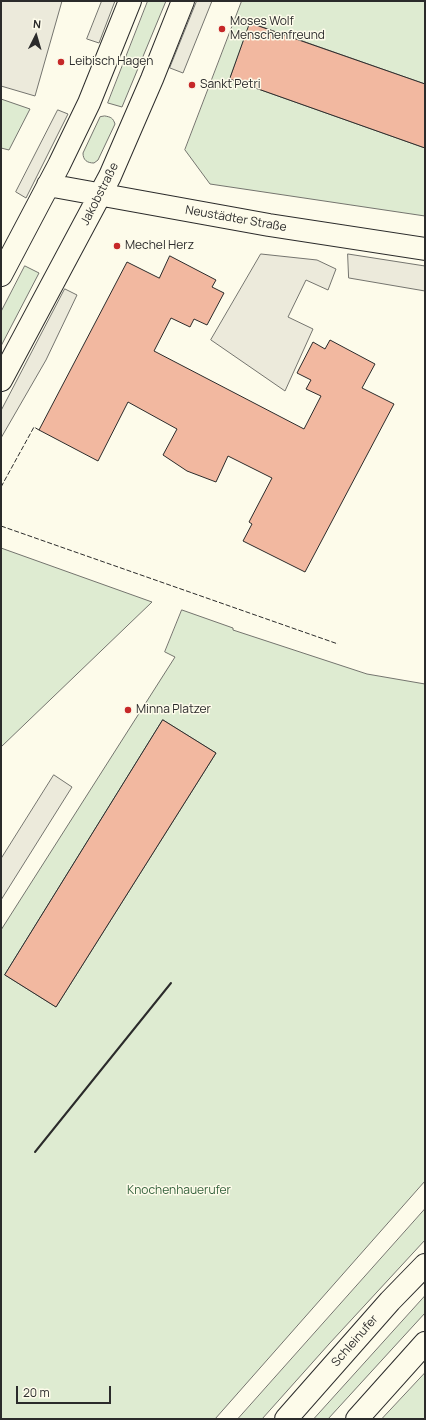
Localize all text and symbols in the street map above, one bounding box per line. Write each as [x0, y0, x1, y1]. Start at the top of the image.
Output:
place label: Moses Wolf Menschenfreund [230, 15, 325, 43]
north arrow [16, 16, 56, 56]
text: N [32, 16, 42, 31]
marker: Moses Wolf Menschenfreund [217, 24, 227, 34]
place label: Leibisch Hagen [69, 55, 153, 69]
marker: Leibisch Hagen [56, 57, 66, 67]
place label: Sankt Petri [200, 78, 261, 92]
marker: Sankt Petri [187, 80, 197, 90]
street label: Jakobstraße [78, 160, 122, 228]
street label: Neustädter Straße [184, 203, 288, 235]
place label: Mechel Herz [125, 239, 194, 253]
marker: Mechel Herz [112, 241, 122, 251]
place label: Minna Platzer [136, 703, 211, 717]
marker: Minna Platzer [123, 705, 133, 715]
park label: Knochenhauerufer [127, 1184, 231, 1198]
street label: Schleinufer [329, 1312, 381, 1370]
scale bar [18, 1378, 113, 1404]
text: 20 m [23, 1384, 50, 1401]

